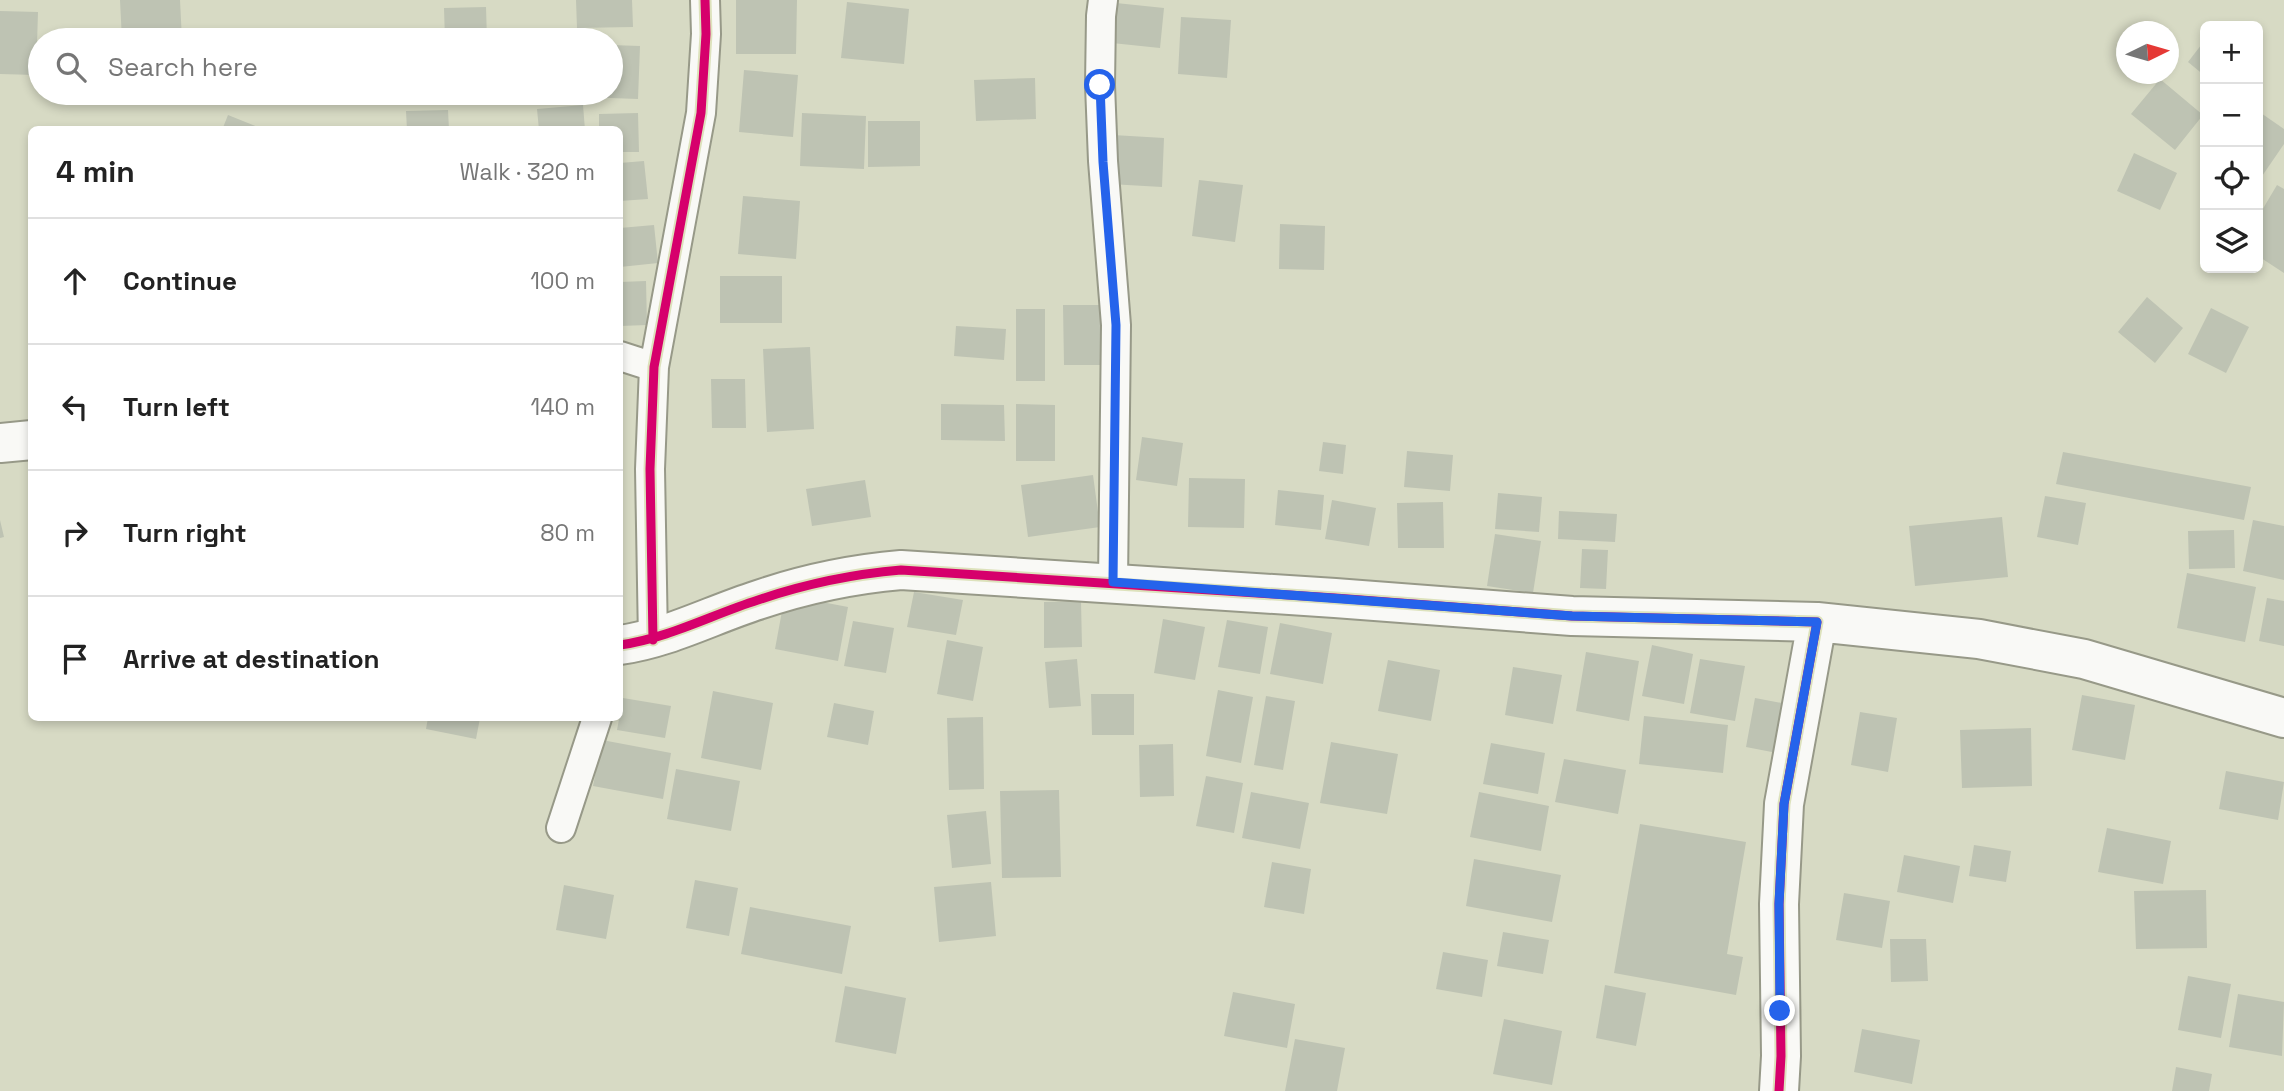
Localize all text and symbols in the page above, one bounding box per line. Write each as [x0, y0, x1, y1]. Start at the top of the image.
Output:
north arrow [2116, 21, 2179, 84]
map controls [2200, 21, 2263, 273]
button: + [2200, 21, 2263, 84]
search box [28, 28, 623, 105]
icon: search [52, 48, 90, 86]
text: Search here [108, 50, 258, 84]
route start [1084, 69, 1115, 100]
button: − [2200, 84, 2263, 147]
button: locate [2200, 147, 2263, 210]
text: 4 min [56, 152, 135, 191]
text: Walk · 320 m [460, 157, 595, 187]
button: layers [2200, 210, 2263, 273]
icon: ahead [56, 262, 94, 300]
text: Continue [123, 264, 237, 298]
text: 100 m [530, 266, 595, 296]
icon: left [56, 388, 94, 426]
text: Turn left [123, 390, 230, 424]
text: 140 m [531, 392, 595, 422]
icon: right [56, 514, 94, 552]
text: Turn right [123, 516, 247, 550]
text: 80 m [540, 518, 595, 548]
icon: arrive [56, 640, 94, 678]
text: Arrive at destination [123, 642, 380, 676]
route end [1764, 995, 1795, 1026]

